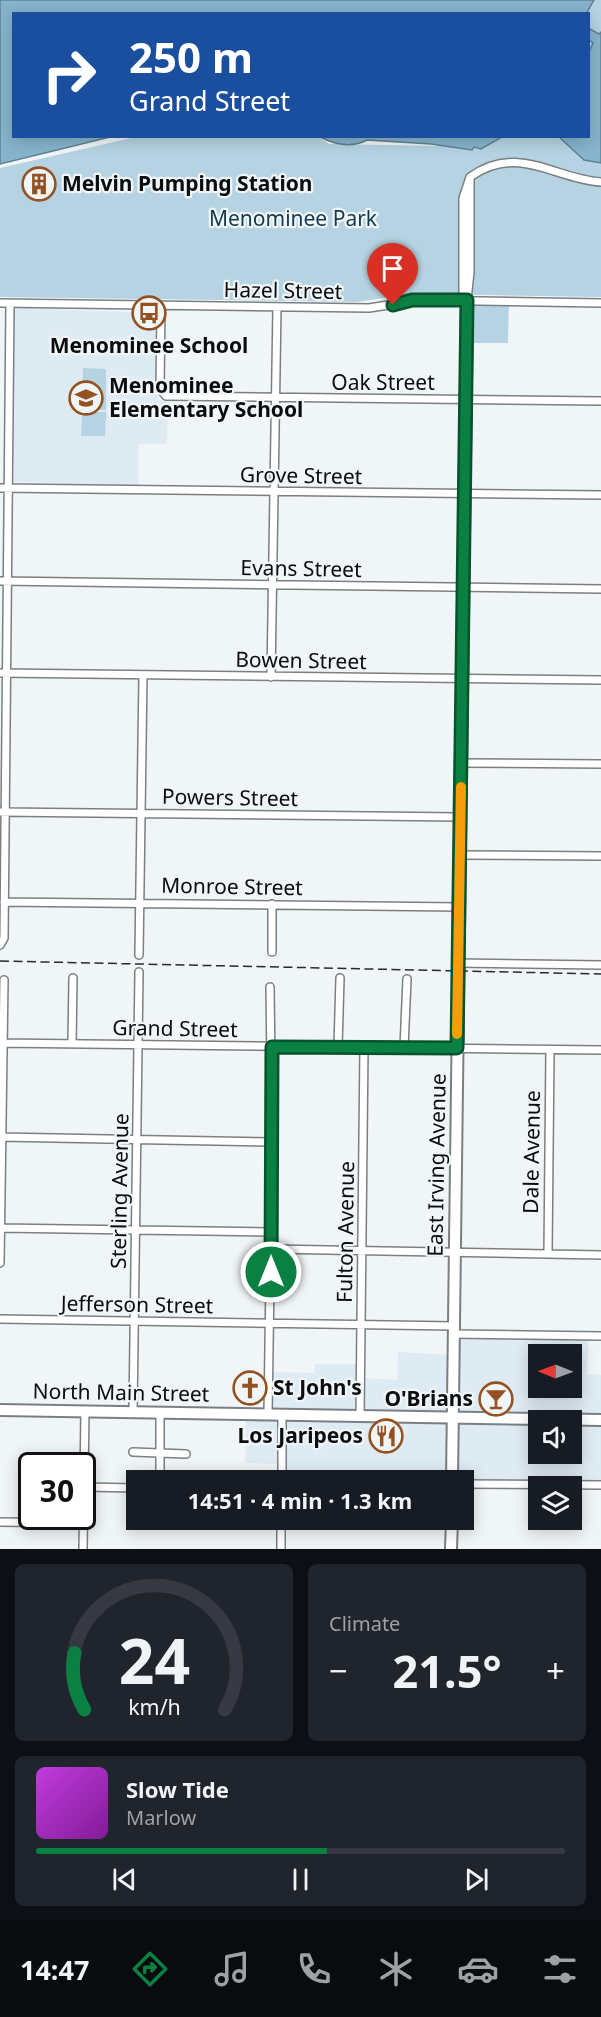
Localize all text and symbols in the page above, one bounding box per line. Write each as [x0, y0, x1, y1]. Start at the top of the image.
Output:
text: 250 m [129, 28, 253, 85]
icon: right [30, 36, 108, 114]
text: Grand Street [129, 82, 290, 119]
building icon: Melvin Pumping Station [21, 166, 57, 202]
place label: Melvin Pumping Station [62, 169, 313, 197]
park label: Menominee Park [209, 204, 378, 232]
pin [367, 243, 418, 305]
icon: arrive [376, 252, 409, 285]
street label: Hazel Street [223, 275, 343, 305]
bus stop icon: Menominee School [131, 295, 167, 331]
place label: Menominee School [50, 331, 248, 359]
street label: Oak Street [331, 368, 435, 396]
place label: Menominee Elementary School [109, 371, 303, 423]
school or university icon: Menominee Elementary School [68, 380, 104, 416]
street label: Grove Street [240, 460, 363, 490]
street label: Evans Street [240, 553, 362, 583]
street label: Bowen Street [235, 645, 367, 675]
street label: Powers Street [162, 782, 299, 812]
street label: Monroe Street [161, 871, 303, 901]
street label: Grand Street [112, 1013, 238, 1043]
street label: East Irving Avenue [420, 1073, 452, 1257]
street label: Dale Avenue [516, 1090, 546, 1214]
street label: Sterling Avenue [104, 1113, 134, 1269]
street label: Fulton Avenue [330, 1161, 360, 1303]
position arrow [239, 1240, 303, 1304]
street label: Jefferson Street [59, 1289, 214, 1319]
north arrow [528, 1344, 582, 1398]
map controls [528, 1344, 582, 1530]
church icon: St John's [232, 1370, 268, 1406]
place label: St John's [273, 1373, 362, 1401]
street label: North Main Street [32, 1376, 210, 1408]
bar icon: O'Brians [478, 1381, 514, 1417]
place label: O'Brians [384, 1384, 473, 1412]
button: sound [528, 1410, 582, 1464]
restaurant icon: Los Jaripeos [368, 1418, 404, 1454]
place label: Los Jaripeos [237, 1421, 363, 1449]
speed limit sign: 30 [18, 1452, 96, 1530]
button: layers [528, 1476, 582, 1530]
text: 14:51 · 4 min · 1.3 km [188, 1485, 412, 1515]
text: Climate [329, 1610, 400, 1637]
text: 24 [118, 1617, 190, 1702]
text: 21.5° [393, 1640, 501, 1701]
text: − [329, 1648, 348, 1693]
text: + [546, 1648, 565, 1693]
text: km/h [128, 1692, 180, 1721]
text: Slow Tide [126, 1774, 229, 1804]
text: Marlow [126, 1804, 196, 1831]
icon: previous [108, 1863, 141, 1896]
icon: pause [284, 1863, 317, 1896]
icon: next [460, 1863, 493, 1896]
icon: directions [129, 1948, 171, 1990]
icon: music [211, 1948, 253, 1990]
icon: phone [293, 1948, 335, 1990]
icon: climate [375, 1948, 417, 1990]
icon: car [457, 1948, 499, 1990]
icon: filters [539, 1948, 581, 1990]
text: 14:47 [20, 1951, 89, 1988]

